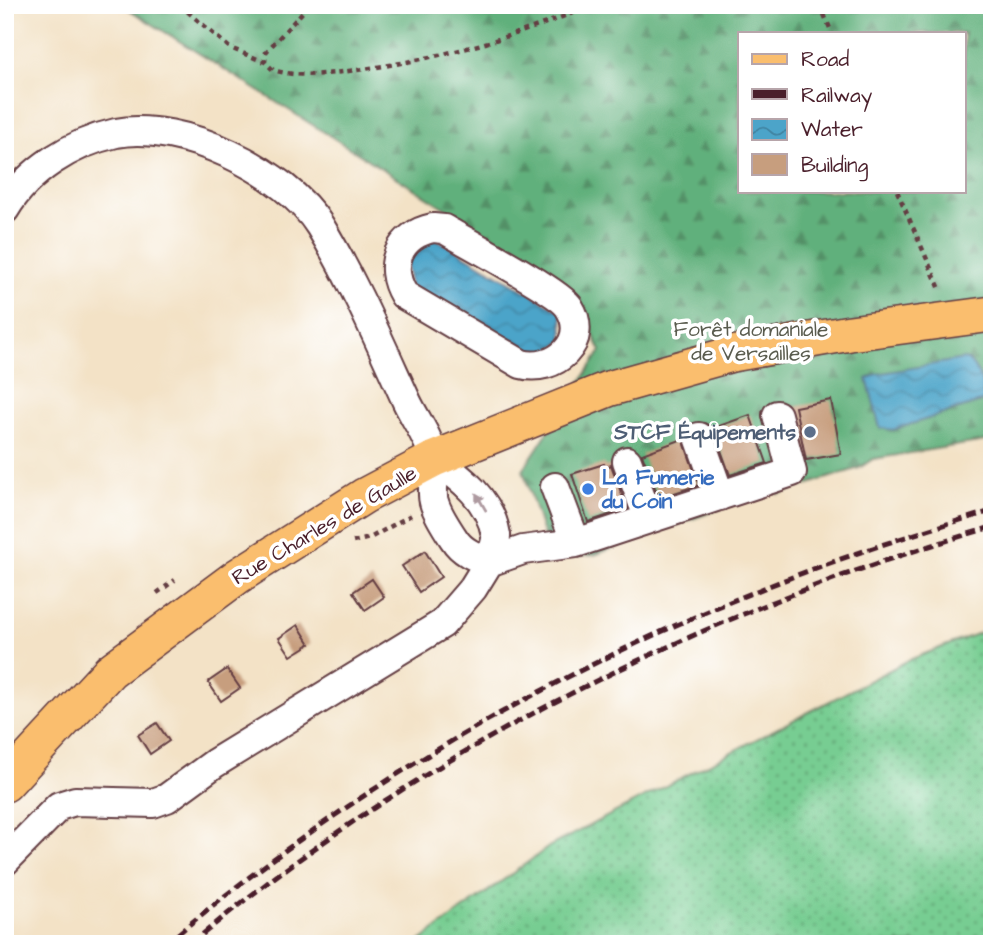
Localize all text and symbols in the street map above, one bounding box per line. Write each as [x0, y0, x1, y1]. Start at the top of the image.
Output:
legend [738, 32, 965, 192]
text: Road [801, 45, 849, 74]
text: Railway [801, 81, 873, 112]
text: Water [801, 115, 863, 144]
text: Building [801, 151, 869, 182]
park label: Forêt domaniale de Versailles [674, 315, 828, 368]
place label: STCF Équipements [613, 418, 796, 448]
marker: STCF Équipements [802, 424, 818, 440]
street label: Rue Charles de Gaulle [226, 459, 422, 592]
place label: La Fumerie du Coin [601, 463, 715, 516]
marker: La Fumerie du Coin [580, 481, 596, 497]
one-way arrow [475, 493, 487, 512]

